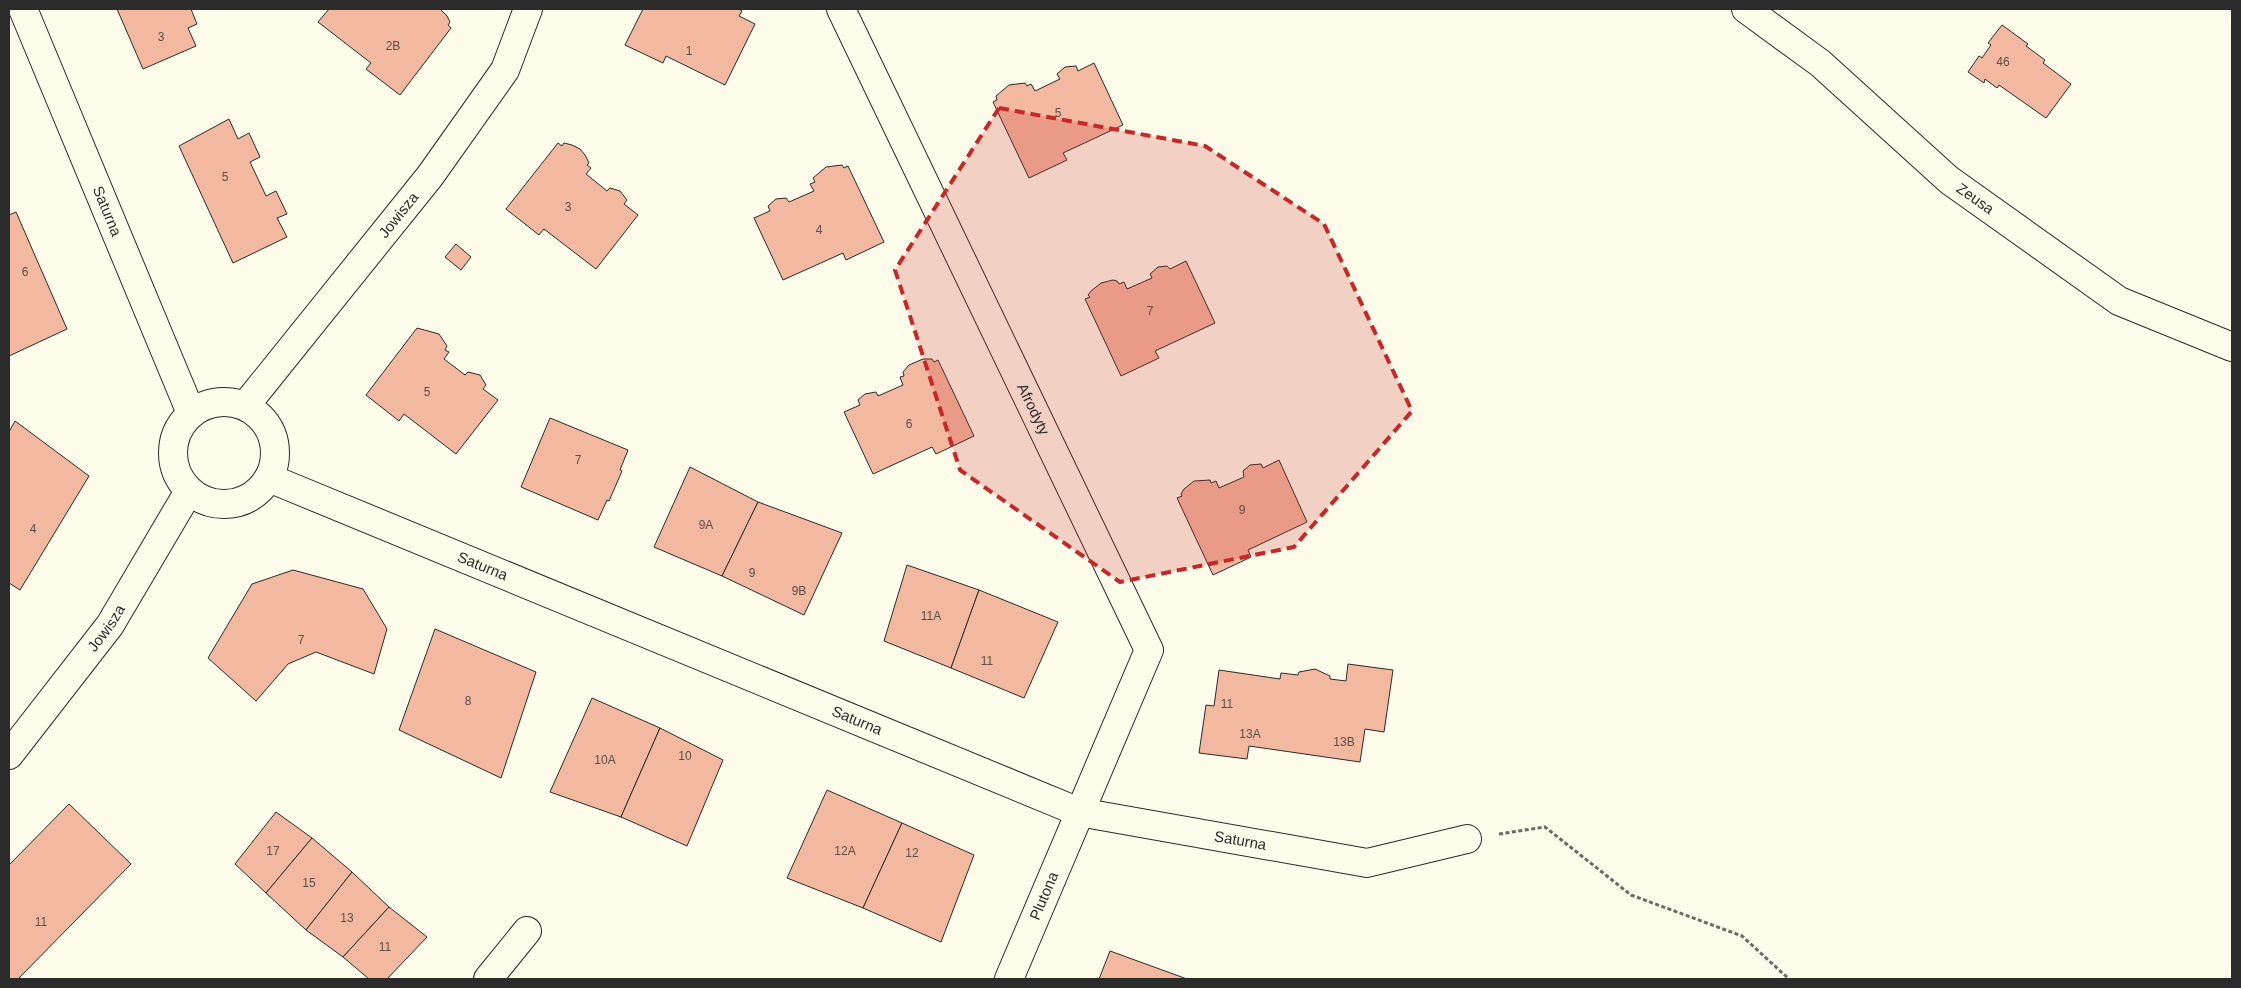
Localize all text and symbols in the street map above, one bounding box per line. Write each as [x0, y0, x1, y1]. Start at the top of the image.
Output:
house number: 3 [158, 30, 165, 44]
house number: 2B [386, 39, 400, 53]
house number: 1 [686, 44, 693, 58]
house number: 46 [1996, 55, 2010, 69]
house number: 5 [1055, 106, 1062, 120]
house number: 5 [222, 170, 229, 184]
street label: Zeusa [1954, 179, 1998, 218]
street label: Saturna [90, 183, 126, 239]
street label: Jowisza [375, 188, 422, 241]
house number: 3 [565, 200, 572, 214]
house number: 4 [816, 223, 823, 237]
house number: 6 [22, 265, 29, 279]
house number: 7 [1147, 304, 1154, 318]
street label: Afrodyty [1014, 380, 1054, 438]
house number: 5 [424, 385, 431, 399]
house number: 6 [906, 417, 913, 431]
house number: 7 [575, 453, 582, 467]
house number: 9 [1239, 503, 1246, 517]
house number: 9A [699, 518, 713, 532]
house number: 4 [30, 522, 37, 536]
street label: Saturna [455, 548, 511, 584]
house number: 9 [749, 566, 756, 580]
house number: 9B [792, 584, 806, 598]
street label: Jowisza [84, 601, 128, 655]
house number: 11A [921, 609, 941, 623]
house number: 7 [298, 633, 305, 647]
house number: 11 [981, 654, 994, 668]
house number: 8 [465, 694, 472, 708]
house number: 11 [1221, 697, 1234, 711]
street label: Saturna [830, 702, 885, 738]
house number: 13A [1239, 727, 1261, 741]
house number: 13B [1333, 735, 1355, 749]
house number: 10 [678, 749, 692, 763]
house number: 10A [594, 753, 616, 767]
street label: Saturna [1213, 827, 1268, 853]
house number: 17 [266, 844, 280, 858]
house number: 12A [834, 844, 856, 858]
house number: 12 [905, 846, 919, 860]
street label: Plutona [1026, 868, 1062, 923]
house number: 15 [302, 876, 316, 890]
house number: 13 [340, 911, 354, 925]
house number: 11 [35, 915, 48, 929]
house number: 11 [379, 940, 392, 954]

